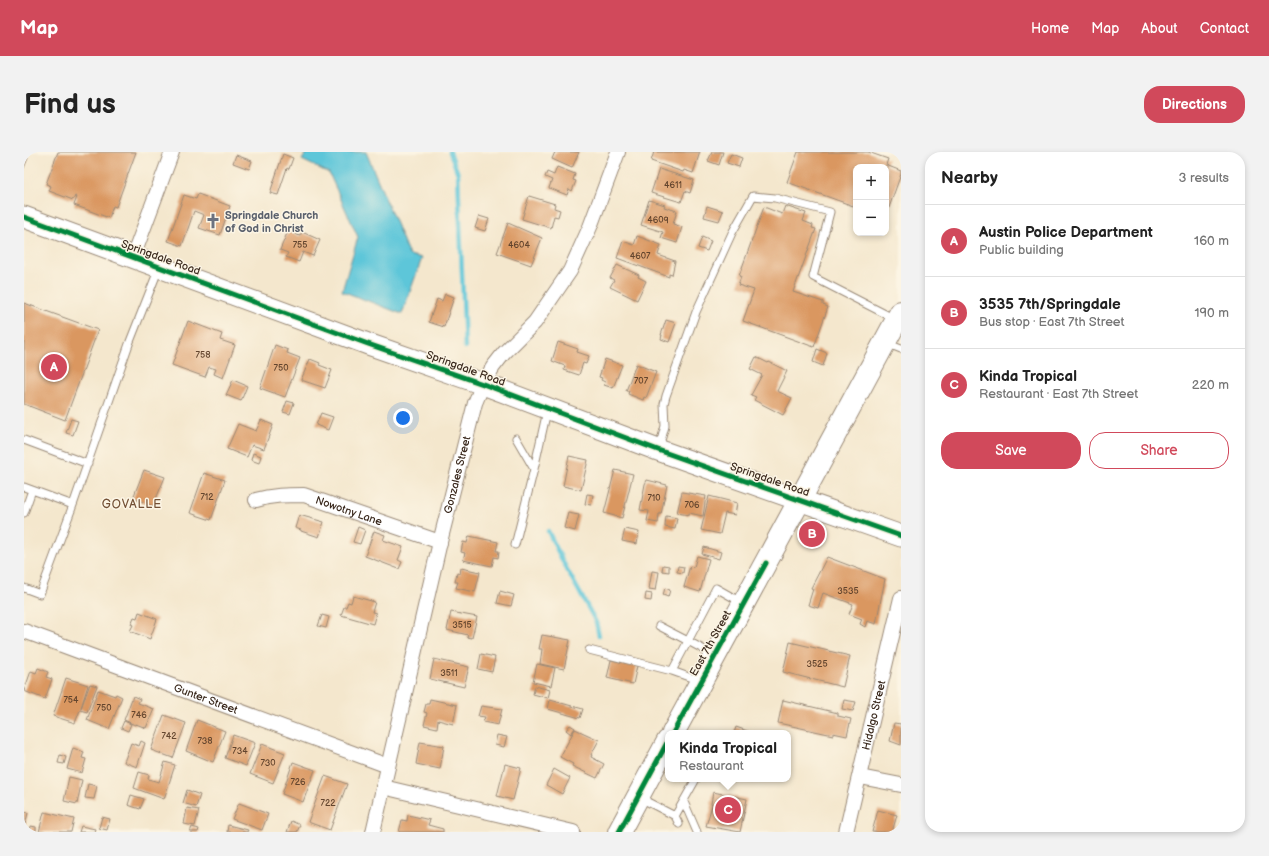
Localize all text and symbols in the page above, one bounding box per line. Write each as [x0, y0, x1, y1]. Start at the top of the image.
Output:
text: Map [20, 17, 58, 40]
text: Home [1031, 20, 1069, 37]
text: Map [1091, 20, 1119, 37]
text: About [1141, 20, 1178, 37]
text: Contact [1200, 20, 1249, 37]
button: Directions [1144, 86, 1245, 123]
text: Find us [24, 88, 116, 121]
map controls [853, 164, 889, 236]
button: + [853, 164, 889, 200]
text: Nearby [941, 168, 998, 188]
text: 3 results [1178, 170, 1229, 186]
house number: 4611 [664, 180, 682, 191]
button: − [853, 200, 889, 236]
place label: Springdale Church of God in Christ [225, 209, 318, 235]
church icon: Springdale Church of God in Christ [204, 212, 222, 230]
house number: 4609 [647, 215, 669, 226]
text: Austin Police Department [979, 223, 1153, 242]
text: A [950, 233, 958, 249]
text: 160 m [1194, 233, 1229, 249]
street label: Springdale Road [120, 237, 202, 278]
house number: 755 [293, 240, 307, 251]
house number: 4604 [508, 240, 530, 251]
text: Public building [979, 242, 1064, 258]
house number: 4607 [630, 251, 651, 262]
text: 3535 7th/Springdale [979, 295, 1121, 314]
text: B [949, 305, 959, 321]
text: 190 m [1195, 305, 1229, 321]
text: Bus stop · East 7th Street [979, 314, 1125, 330]
street label: Springdale Road [425, 348, 507, 389]
house number: 758 [196, 350, 210, 361]
pin: A [41, 352, 67, 382]
house number: 750 [274, 363, 288, 374]
text: Kinda Tropical [979, 367, 1077, 386]
house number: 707 [634, 376, 649, 387]
text: C [949, 377, 959, 393]
text: 220 m [1192, 377, 1229, 393]
text: Restaurant · East 7th Street [979, 386, 1138, 402]
your location [393, 408, 413, 428]
button: Save [941, 432, 1081, 469]
button: Share [1089, 432, 1229, 469]
street label: Gonzales Street [441, 434, 474, 515]
street label: Springdale Road [728, 460, 811, 499]
house number: 712 [200, 492, 214, 503]
street label: Nowotny Lane [314, 493, 384, 529]
house number: 710 [647, 493, 661, 504]
district label: GOVALLE [102, 497, 162, 512]
house number: 706 [684, 500, 700, 511]
pin: B [799, 519, 825, 549]
house number: 3535 [837, 586, 859, 597]
street label: East 7th Street [687, 608, 734, 678]
house number: 3515 [452, 620, 472, 631]
house number: 3525 [806, 659, 828, 670]
house number: 3511 [440, 668, 458, 679]
street label: Hidalgo Street [859, 679, 889, 751]
street label: Gunter Street [172, 681, 240, 717]
house number: 754 [63, 695, 79, 706]
house number: 750 [97, 703, 111, 714]
house number: 746 [131, 710, 147, 721]
popup [665, 730, 791, 782]
house number: 742 [161, 731, 177, 742]
house number: 738 [197, 736, 213, 747]
text: Kinda Tropical [679, 739, 777, 758]
house number: 734 [232, 746, 248, 757]
house number: 730 [260, 758, 276, 769]
text: Restaurant [679, 758, 744, 774]
house number: 726 [290, 777, 306, 788]
pin: C [715, 795, 741, 825]
house number: 722 [320, 798, 336, 809]

